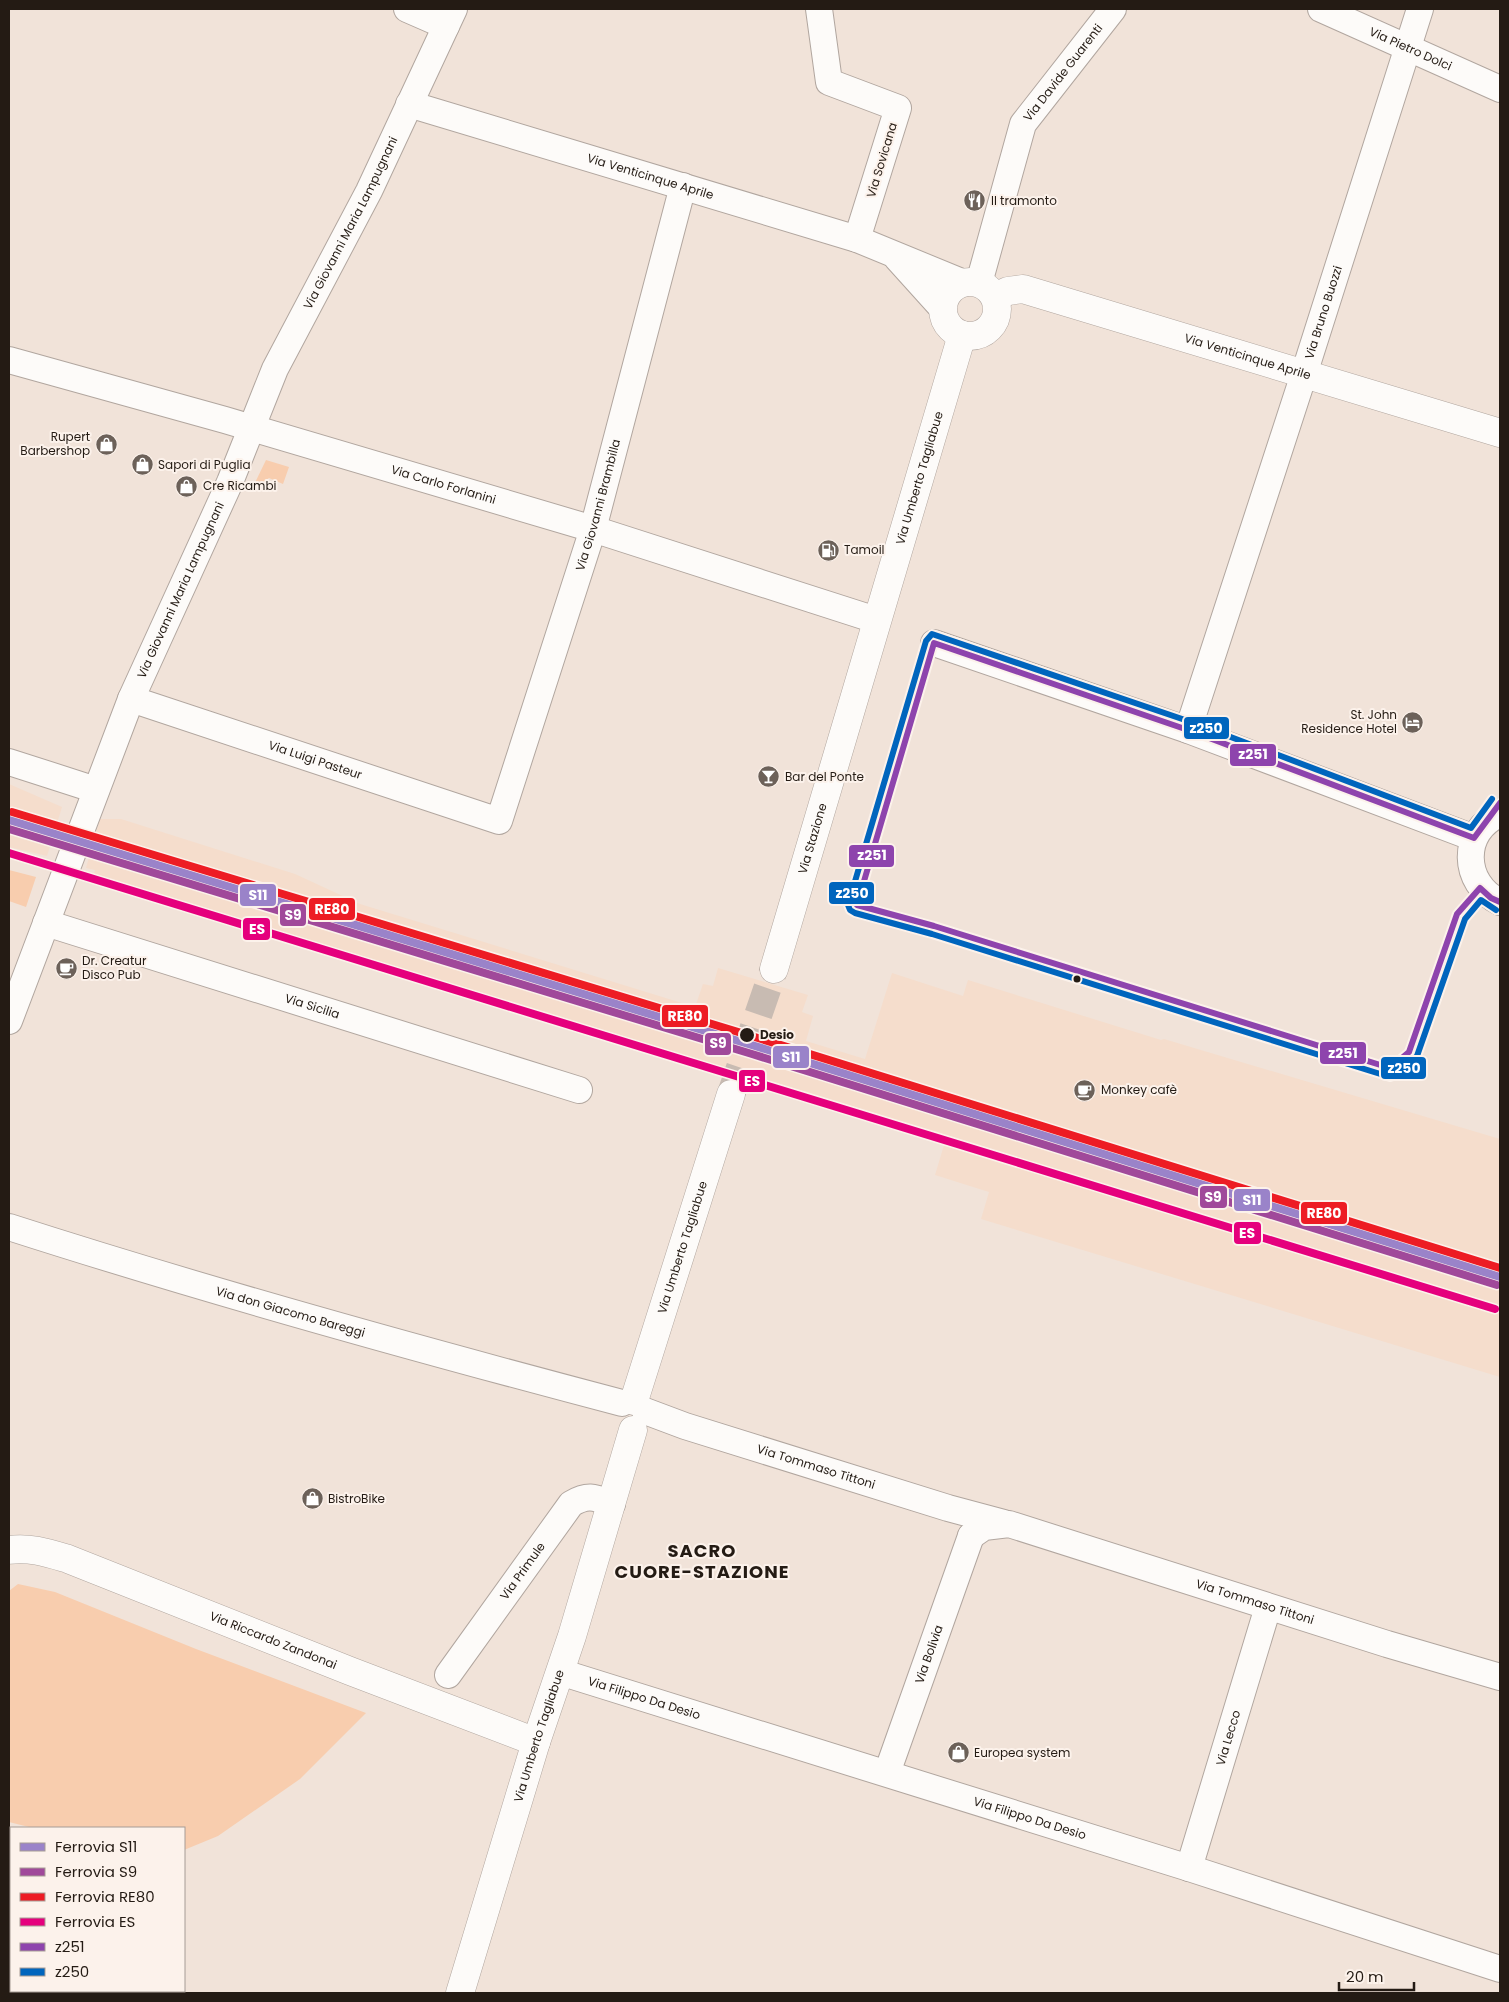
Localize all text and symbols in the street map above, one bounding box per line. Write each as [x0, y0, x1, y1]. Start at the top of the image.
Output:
street label: Via Davide Guarenti [1019, 20, 1106, 125]
street label: Via Pietro Dolci [1367, 23, 1455, 74]
street label: Via Sovicana [862, 120, 901, 200]
street label: Via Giovanni Maria Lampugnani [299, 133, 401, 312]
street label: Via Venticinque Aprile [585, 149, 716, 203]
restaurant icon: Il tramonto [963, 189, 987, 213]
place label: Il tramonto [991, 192, 1057, 209]
street label: Via Bruno Buozzi [1300, 263, 1346, 361]
street label: Via Venticinque Aprile [1182, 329, 1313, 383]
street label: Via Umberto Tagliabue [891, 409, 947, 547]
place label: Rupert Barbershop [20, 428, 90, 459]
shop icon: Rupert Barbershop [94, 432, 118, 456]
street label: Via Giovanni Brambilla [571, 437, 624, 573]
shop icon: Sapori di Puglia [130, 453, 154, 477]
place label: Sapori di Puglia [158, 456, 251, 473]
street label: Via Carlo Forlanini [389, 461, 498, 508]
shop icon: Cre Ricambi [175, 474, 199, 498]
place label: Cre Ricambi [203, 477, 277, 494]
street label: Via Giovanni Maria Lampugnani [133, 499, 228, 681]
fuel station icon: Tamoil [816, 538, 840, 562]
place label: Tamoil [844, 541, 885, 558]
place label: St. John Residence Hotel [1301, 706, 1397, 737]
hotel icon: St. John Residence Hotel [1401, 710, 1425, 734]
line badge: z250 [1183, 716, 1230, 740]
text: z250 [1189, 718, 1223, 738]
street label: Via Luigi Pasteur [266, 736, 365, 783]
line badge: z251 [1229, 743, 1277, 767]
text: z251 [1238, 744, 1268, 764]
bar icon: Bar del Ponte [757, 765, 781, 789]
place label: Bar del Ponte [785, 768, 864, 785]
street label: Via Stazione [794, 801, 831, 876]
line badge: z251 [848, 844, 895, 868]
text: z251 [857, 845, 887, 865]
line badge: z250 [828, 881, 875, 905]
line badge: S11 [239, 883, 277, 907]
text: z250 [835, 883, 869, 903]
text: S11 [248, 885, 268, 905]
line badge: RE80 [308, 897, 356, 921]
text: RE80 [315, 899, 349, 919]
line badge: S9 [279, 903, 307, 927]
text: S9 [284, 905, 302, 925]
line badge: ES [242, 917, 271, 941]
text: ES [249, 919, 265, 939]
place label: Dr. Creatur Disco Pub [82, 952, 147, 983]
cafe icon: Dr. Creatur Disco Pub [54, 956, 78, 980]
unlabelled marker [1072, 974, 1082, 984]
street label: Via Sicilia [283, 989, 342, 1023]
line badge: RE80 [661, 1004, 709, 1028]
text: RE80 [668, 1006, 702, 1026]
marker: Desio [738, 1026, 756, 1044]
place label: Desio [760, 1026, 794, 1043]
line badge: S9 [704, 1032, 732, 1056]
text: S9 [709, 1033, 727, 1053]
line badge: z251 [1319, 1041, 1367, 1065]
text: z251 [1328, 1043, 1358, 1063]
line badge: S11 [772, 1045, 810, 1069]
text: S11 [781, 1047, 801, 1067]
line badge: z250 [1380, 1056, 1427, 1080]
text: z250 [1387, 1058, 1421, 1078]
line badge: ES [738, 1069, 766, 1093]
text: ES [744, 1071, 760, 1091]
cafe icon: Monkey cafè [1073, 1078, 1097, 1102]
place label: Monkey cafè [1101, 1081, 1177, 1098]
street label: Via Umberto Tagliabue [653, 1179, 711, 1316]
line badge: S9 [1199, 1185, 1228, 1209]
text: S9 [1204, 1187, 1222, 1207]
line badge: S11 [1233, 1188, 1271, 1212]
text: S11 [1242, 1190, 1262, 1210]
line badge: RE80 [1300, 1201, 1348, 1225]
text: RE80 [1307, 1203, 1341, 1223]
line badge: ES [1233, 1221, 1262, 1245]
text: ES [1239, 1223, 1255, 1243]
street label: Via don Giacomo Bareggi [214, 1282, 367, 1341]
street label: Via Tommaso Tittoni [755, 1440, 878, 1493]
shop icon: BistroBike [300, 1487, 324, 1511]
place label: BistroBike [328, 1490, 385, 1507]
district label: SACRO CUORE-STAZIONE [615, 1538, 789, 1584]
street label: Via Primule [496, 1539, 549, 1603]
street label: Via Tommaso Tittoni [1194, 1575, 1316, 1628]
street label: Via Riccardo Zandonai [207, 1607, 340, 1673]
street label: Via Bolivia [910, 1622, 947, 1686]
street label: Via Umberto Tagliabue [509, 1667, 568, 1804]
street label: Via Filippo Da Desio [586, 1672, 703, 1723]
street label: Via Lecco [1211, 1707, 1244, 1768]
shop icon: Europea system [946, 1741, 970, 1765]
place label: Europea system [974, 1744, 1070, 1761]
street label: Via Filippo Da Desio [971, 1792, 1089, 1844]
legend [10, 1827, 185, 1992]
text: Ferrovia S11 [55, 1836, 137, 1857]
text: Ferrovia S9 [55, 1861, 137, 1882]
text: Ferrovia RE80 [55, 1886, 155, 1907]
text: Ferrovia ES [55, 1911, 135, 1932]
text: z251 [55, 1936, 85, 1957]
scale bar [1339, 1960, 1414, 1992]
text: z250 [55, 1961, 89, 1982]
text: 20 m [1346, 1966, 1384, 1987]

